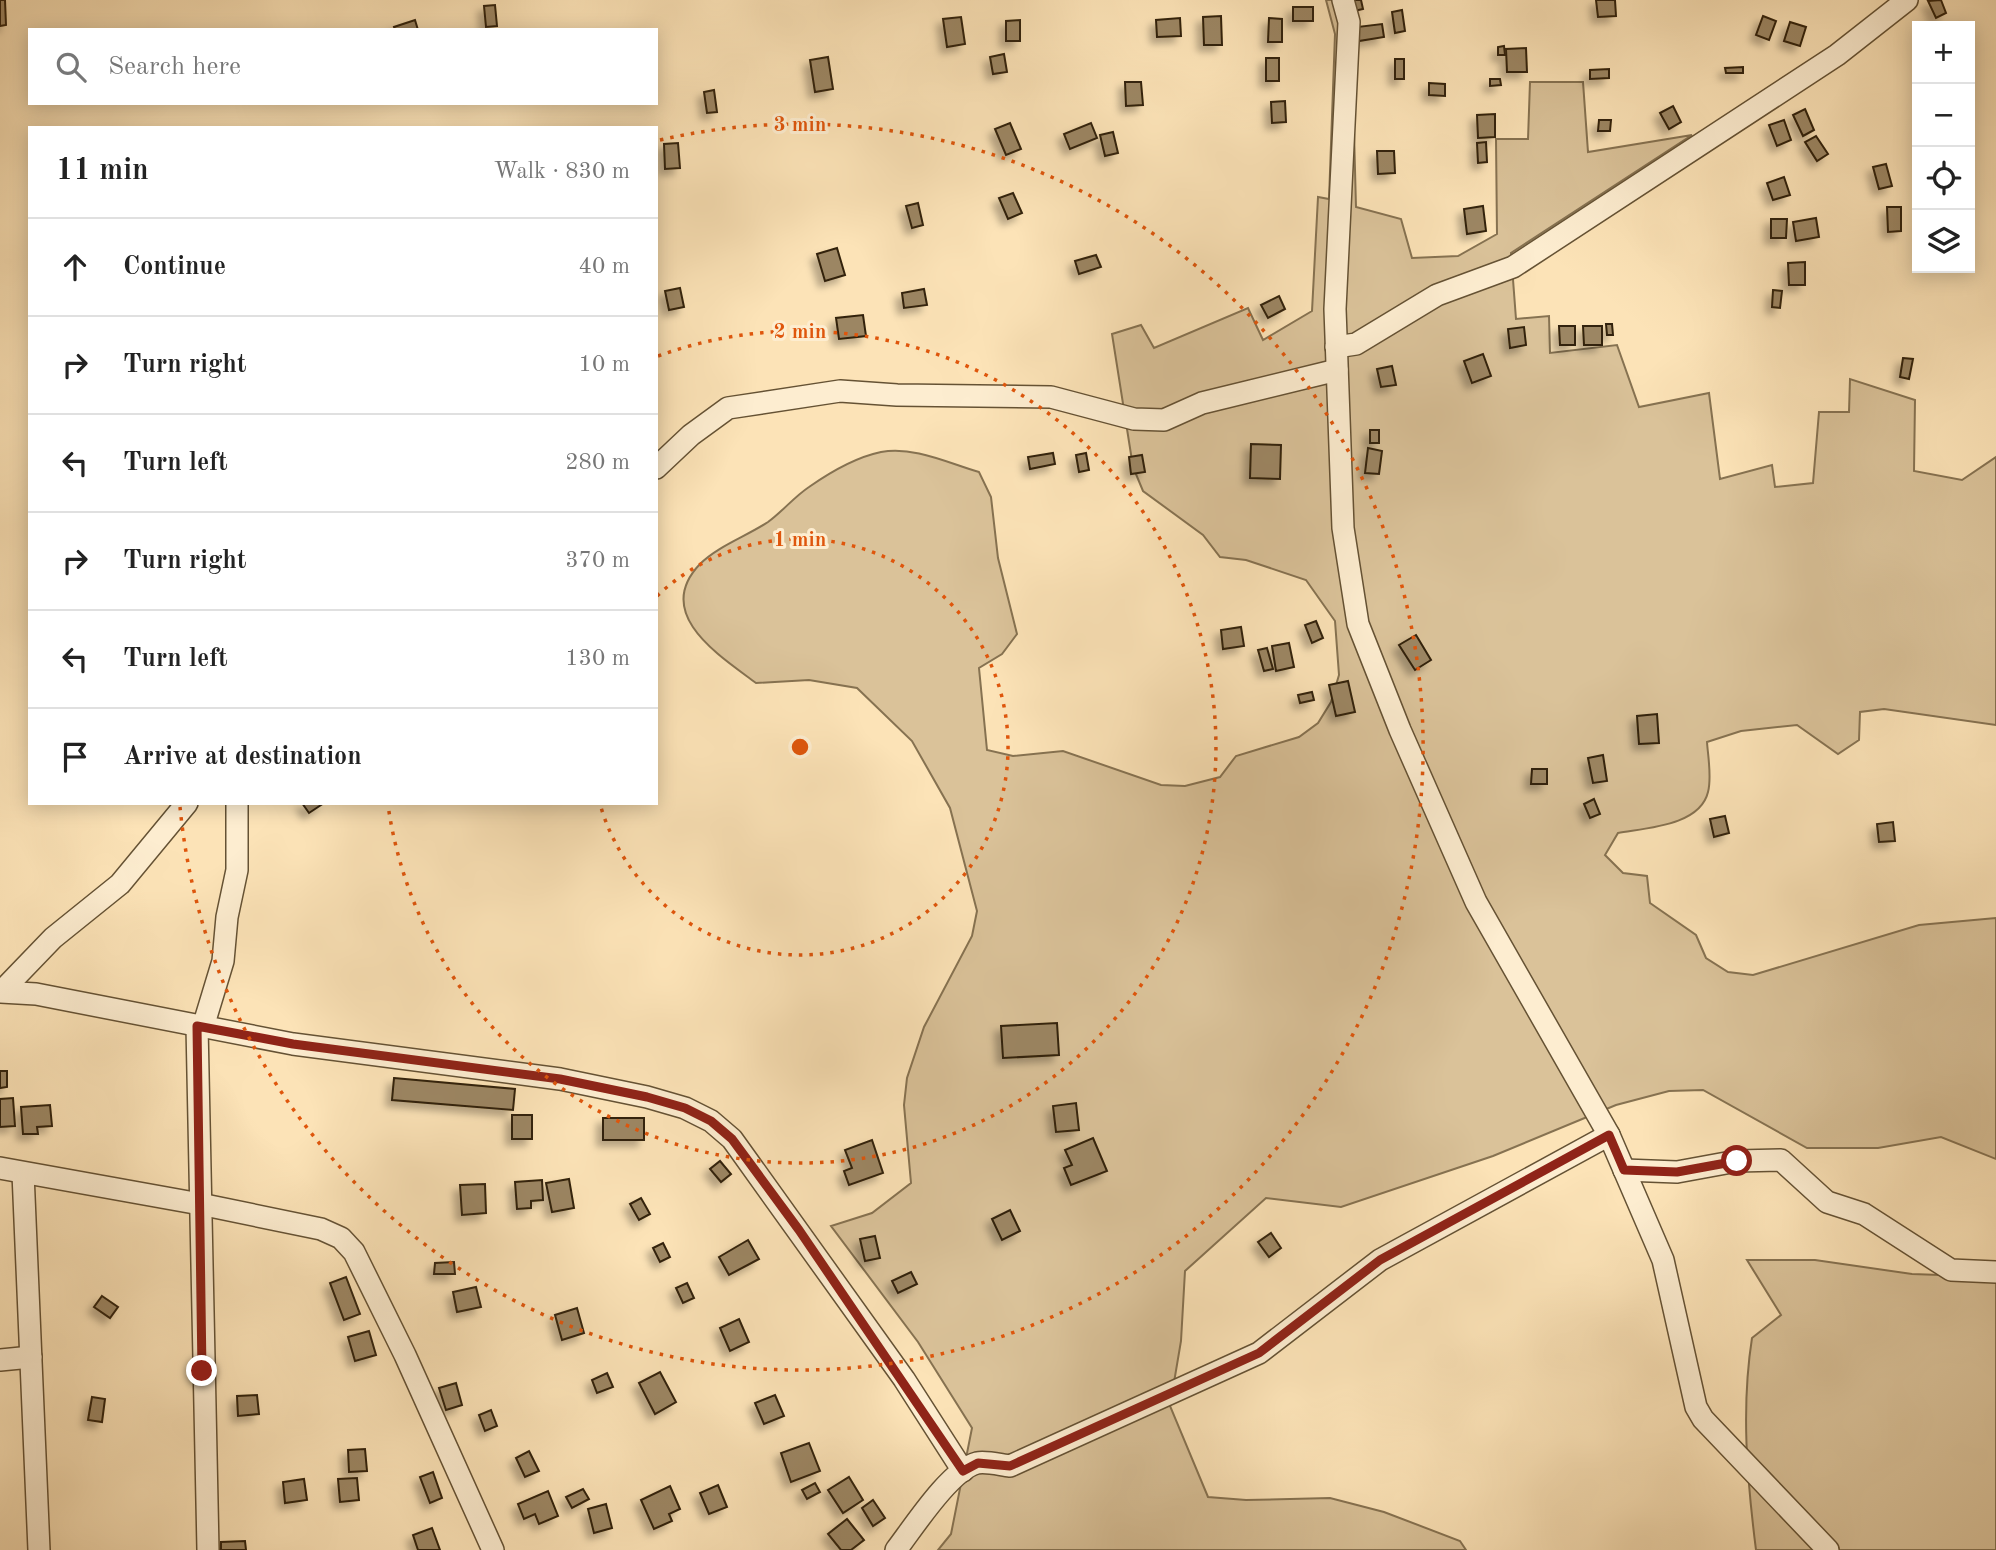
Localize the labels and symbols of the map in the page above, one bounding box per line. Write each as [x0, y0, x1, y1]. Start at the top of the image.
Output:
text: 3 min [774, 115, 826, 136]
text: 2 min [774, 322, 826, 343]
text: 1 min [774, 530, 826, 551]
centre of rings [788, 735, 812, 759]
route start [1721, 1145, 1752, 1176]
route end [186, 1355, 217, 1386]

